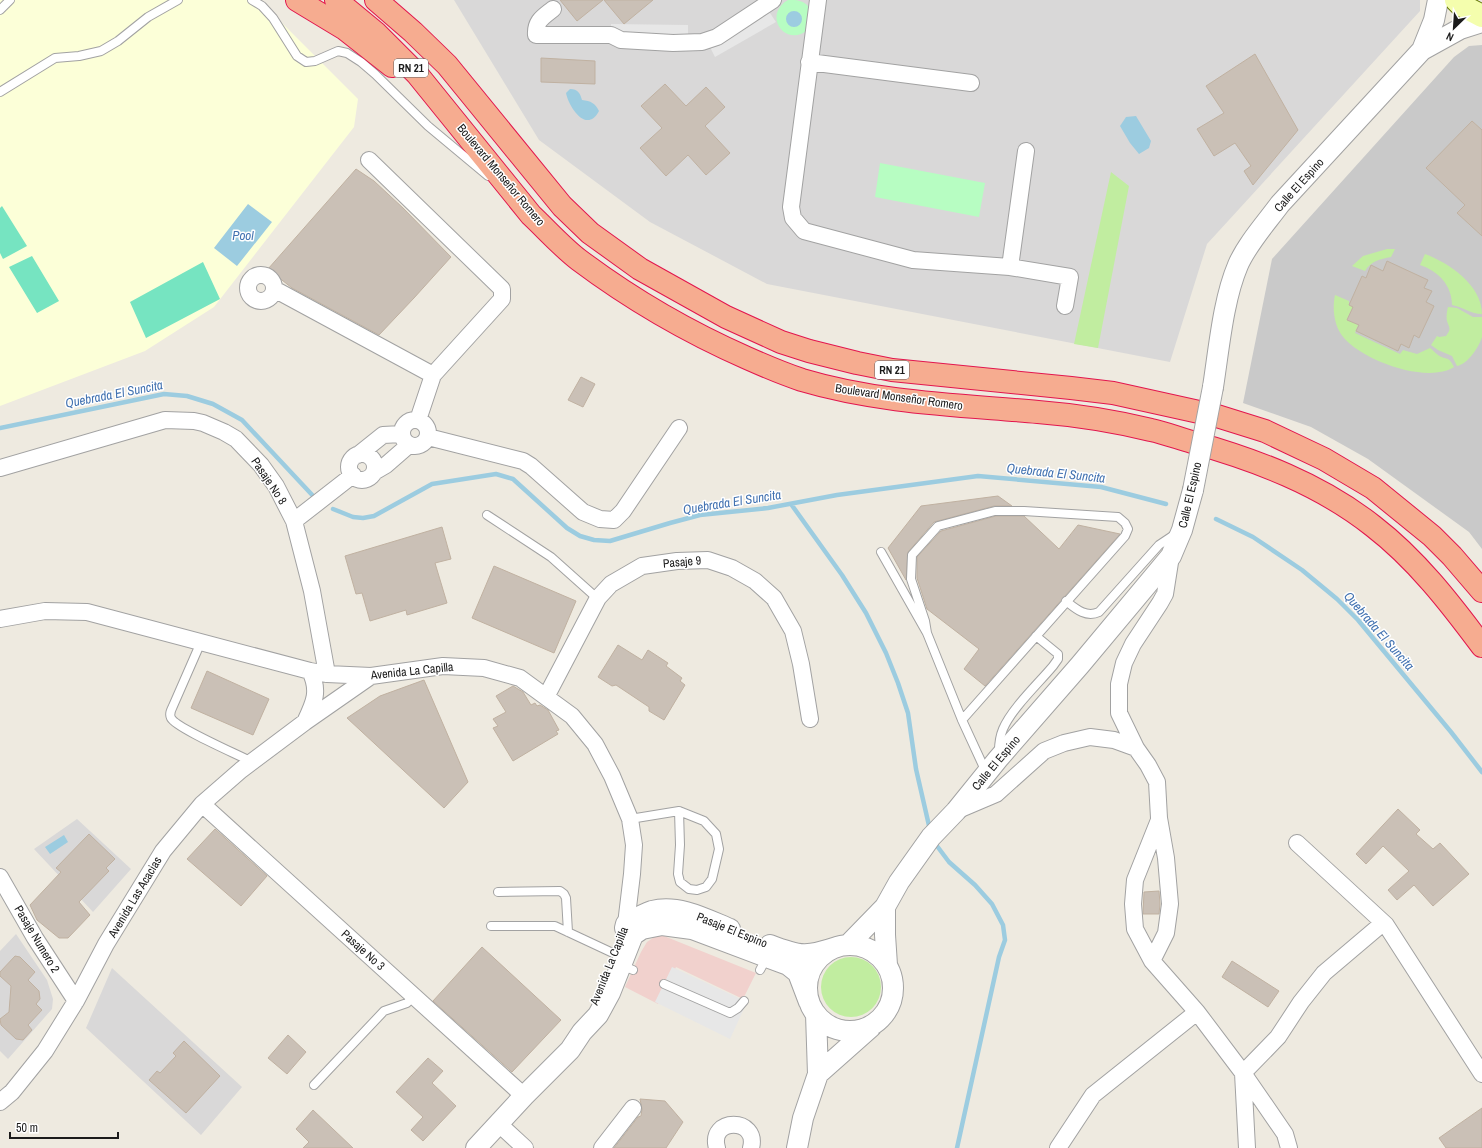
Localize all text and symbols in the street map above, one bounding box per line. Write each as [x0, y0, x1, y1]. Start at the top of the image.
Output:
north arrow [1434, 8, 1474, 48]
text: N [1444, 29, 1456, 45]
road number: RN 21 [394, 59, 428, 77]
street label: Boulevard Monseñor Romero [454, 121, 548, 229]
street label: Calle El Espino [1271, 155, 1327, 215]
water label: Pool [232, 227, 254, 244]
road number: RN 21 [875, 361, 909, 379]
water label: Quebrada El Suncita [64, 376, 164, 412]
street label: Boulevard Monseñor Romero [834, 380, 964, 414]
street label: Pasaje No 8 [247, 454, 291, 508]
water label: Quebrada El Suncita [1006, 459, 1106, 487]
street label: Calle El Espino [1175, 460, 1205, 530]
water label: Quebrada El Suncita [682, 486, 782, 518]
street label: Pasaje 9 [662, 552, 702, 572]
water label: Quebrada El Suncita [1340, 588, 1418, 674]
street label: Avenida La Capilla [369, 659, 455, 683]
street label: Calle El Espino [968, 732, 1024, 794]
street label: Avenida Las Acacias [104, 853, 166, 941]
street label: Pasaje Numero 2 [11, 902, 63, 976]
street label: Pasaje El Espino [694, 909, 770, 951]
street label: Avenida La Capilla [586, 924, 632, 1008]
street label: Pasaje No 3 [338, 926, 388, 974]
scale bar [10, 1114, 118, 1140]
text: 50 m [16, 1120, 38, 1136]

